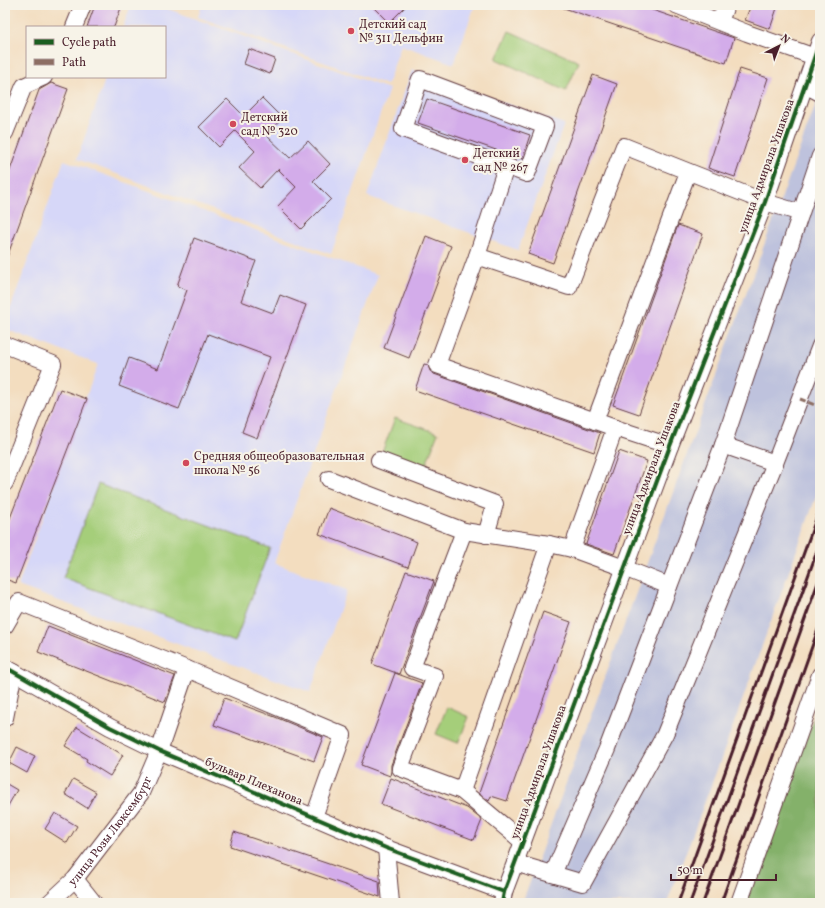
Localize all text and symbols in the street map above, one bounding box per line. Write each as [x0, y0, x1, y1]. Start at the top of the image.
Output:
place label: Детский сад № 311 Дельфин [359, 17, 443, 47]
legend [26, 26, 166, 78]
marker: Детский сад № 311 Дельфин [346, 26, 356, 36]
north arrow [759, 26, 799, 66]
text: N [777, 31, 793, 48]
text: Cycle path [62, 35, 117, 51]
text: Path [62, 55, 86, 71]
street label: улица Адмирала Ушакова [735, 97, 799, 236]
place label: Детский сад № 320 [241, 110, 298, 140]
marker: Детский сад № 320 [228, 119, 238, 129]
place label: Детский сад № 267 [473, 146, 528, 176]
marker: Детский сад № 267 [460, 155, 470, 165]
street label: улица Адмирала Ушакова [619, 399, 685, 537]
place label: Средняя общеобразовательная школа № 56 [194, 449, 365, 479]
marker: Средняя общеобразовательная школа № 56 [181, 458, 191, 468]
street label: улица Адмирала Ушакова [507, 703, 571, 842]
street label: бульвар Плеханова [202, 754, 305, 810]
street label: улица Розы Люксембург [65, 773, 156, 890]
scale bar [671, 856, 776, 882]
text: 50 m [677, 863, 703, 879]

